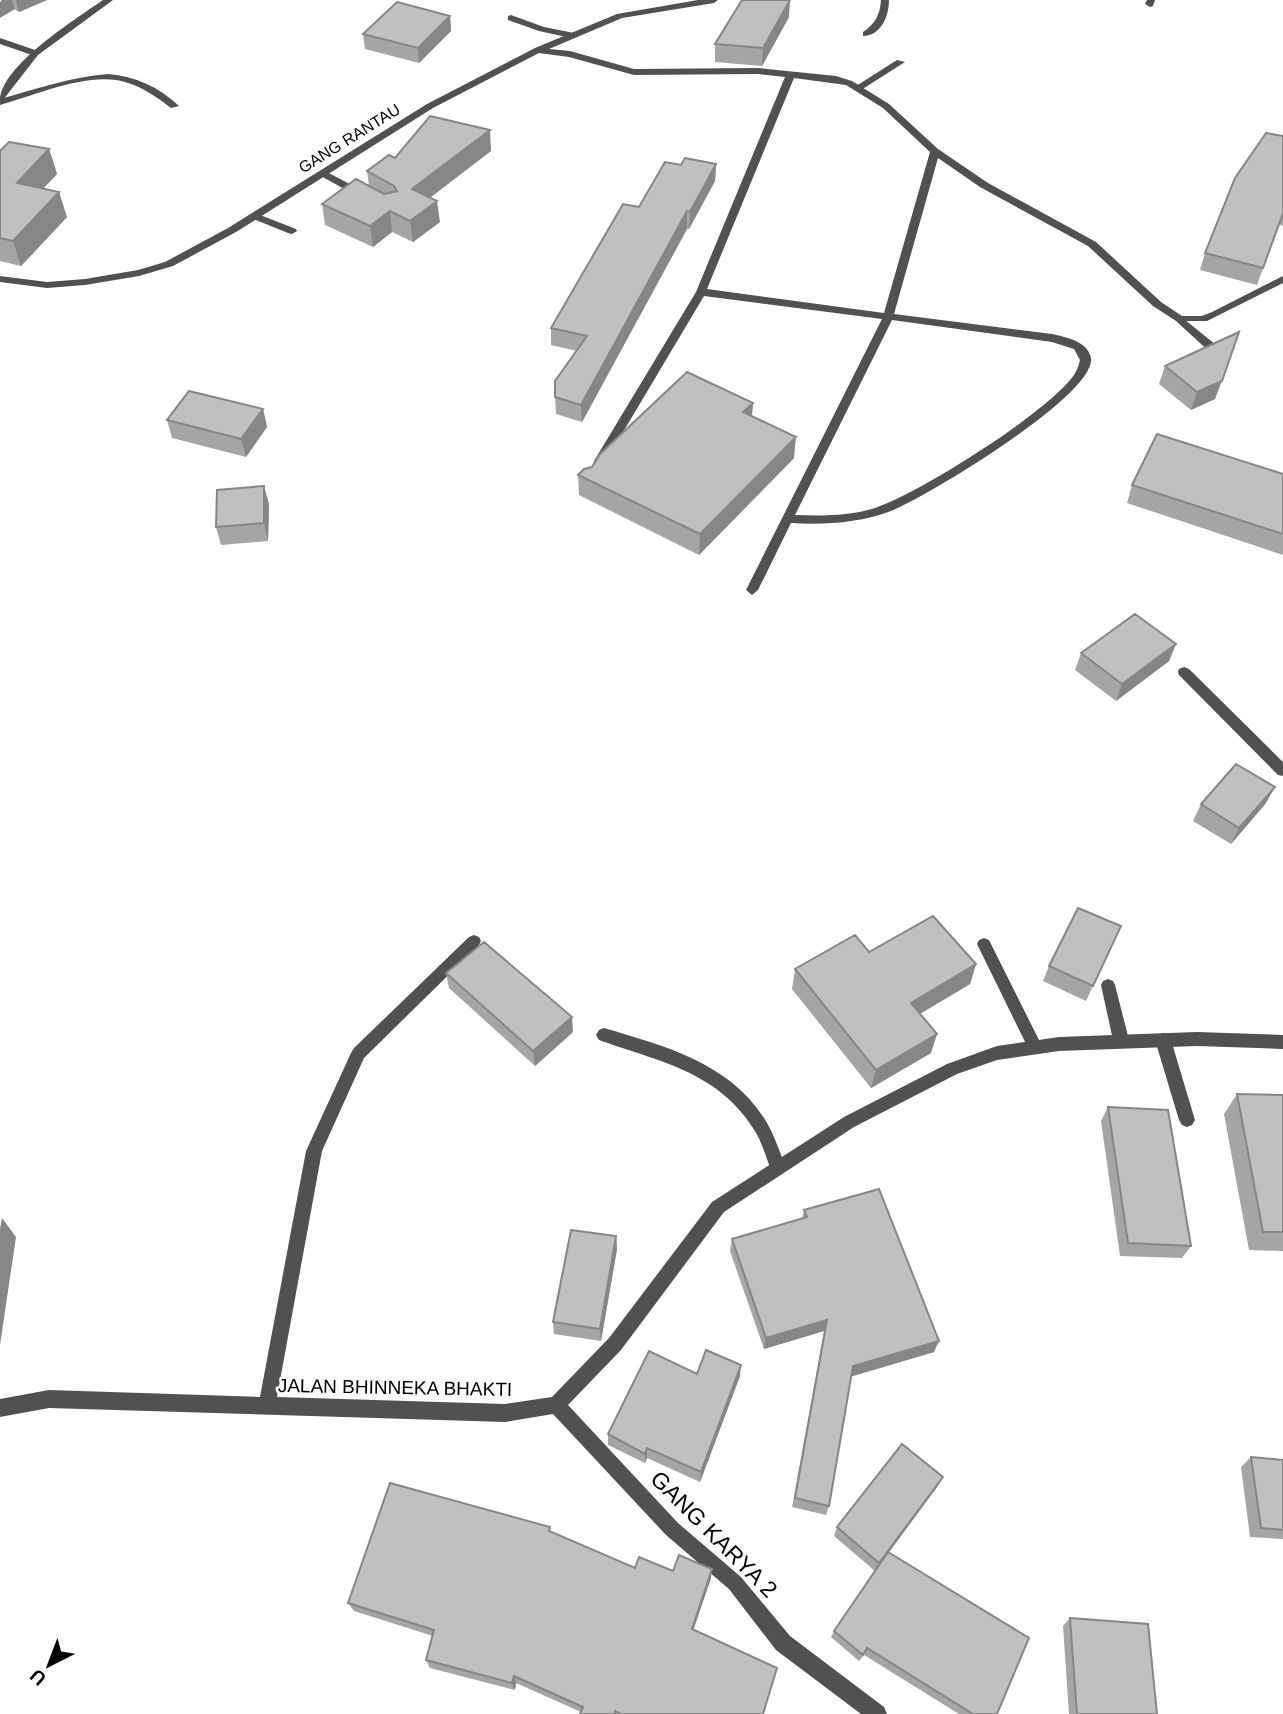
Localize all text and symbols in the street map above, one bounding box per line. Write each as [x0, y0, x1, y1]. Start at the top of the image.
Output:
street label: GANG RANTAU [296, 100, 403, 176]
street label: JALAN BHINNEKA BHAKTI [278, 1375, 512, 1400]
street label: GANG KARYA 2 [645, 1465, 783, 1603]
north arrow [14, 1630, 84, 1700]
text: U [26, 1665, 50, 1690]

